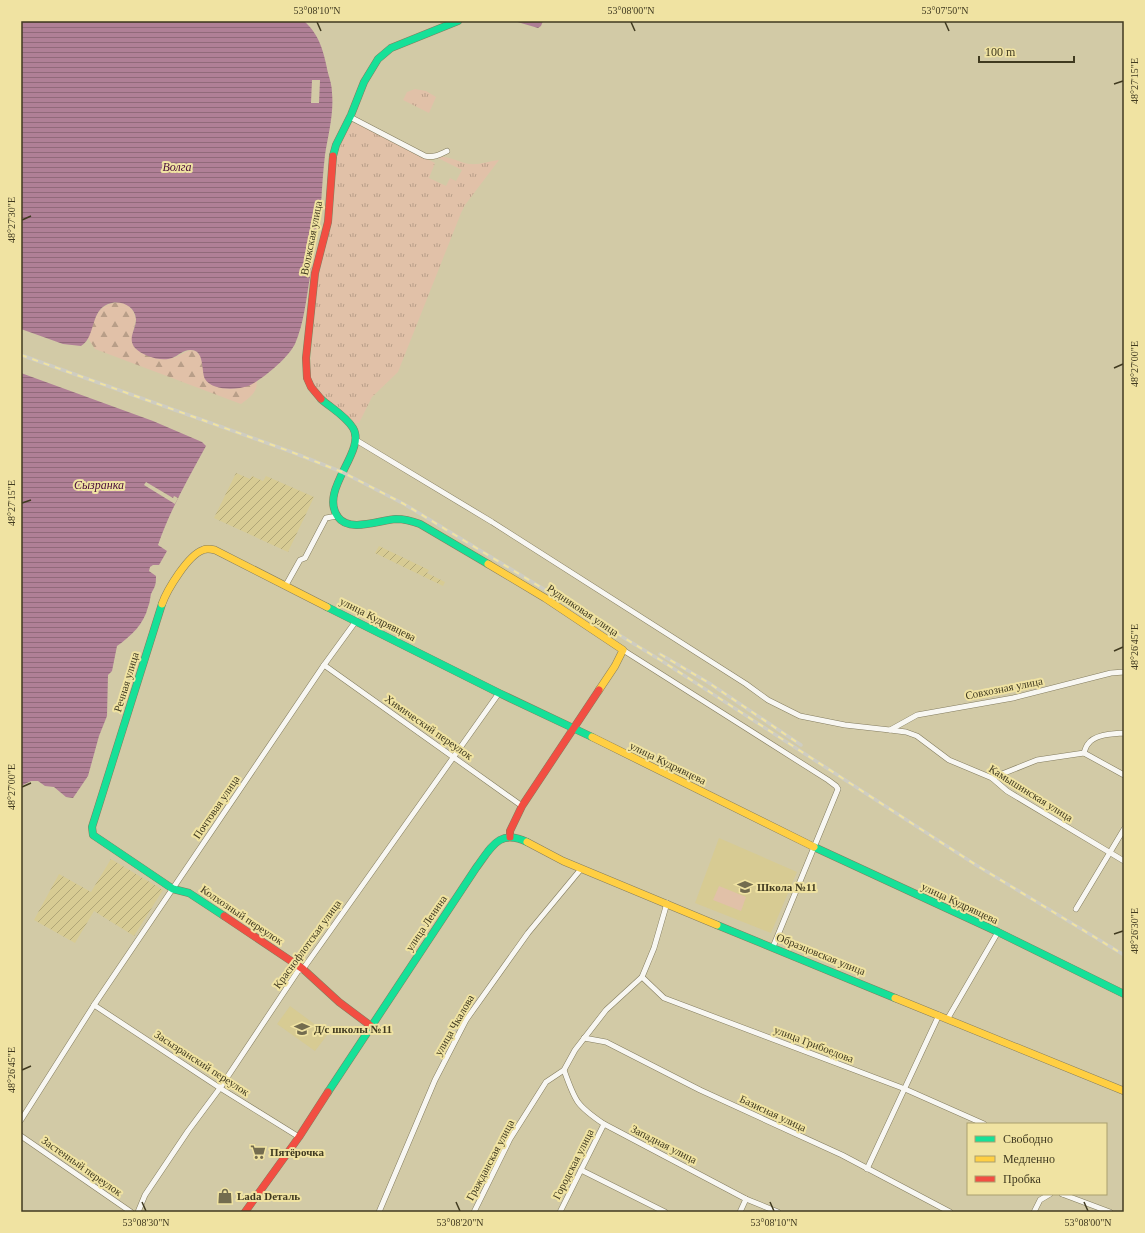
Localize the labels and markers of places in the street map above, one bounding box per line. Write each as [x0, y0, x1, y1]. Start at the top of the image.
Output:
school or university icon: Школа №11 [736, 878, 754, 896]
place label: Школа №11 [757, 881, 817, 893]
school or university icon: Д/с школы №11 [293, 1020, 311, 1038]
place label: Д/с школы №11 [314, 1023, 392, 1035]
supermarket icon: Пятёрочка [249, 1143, 267, 1161]
place label: Пятёрочка [270, 1146, 325, 1158]
shop icon: Lada Dеталь [216, 1187, 234, 1205]
place label: Lada Dеталь [237, 1190, 300, 1202]

